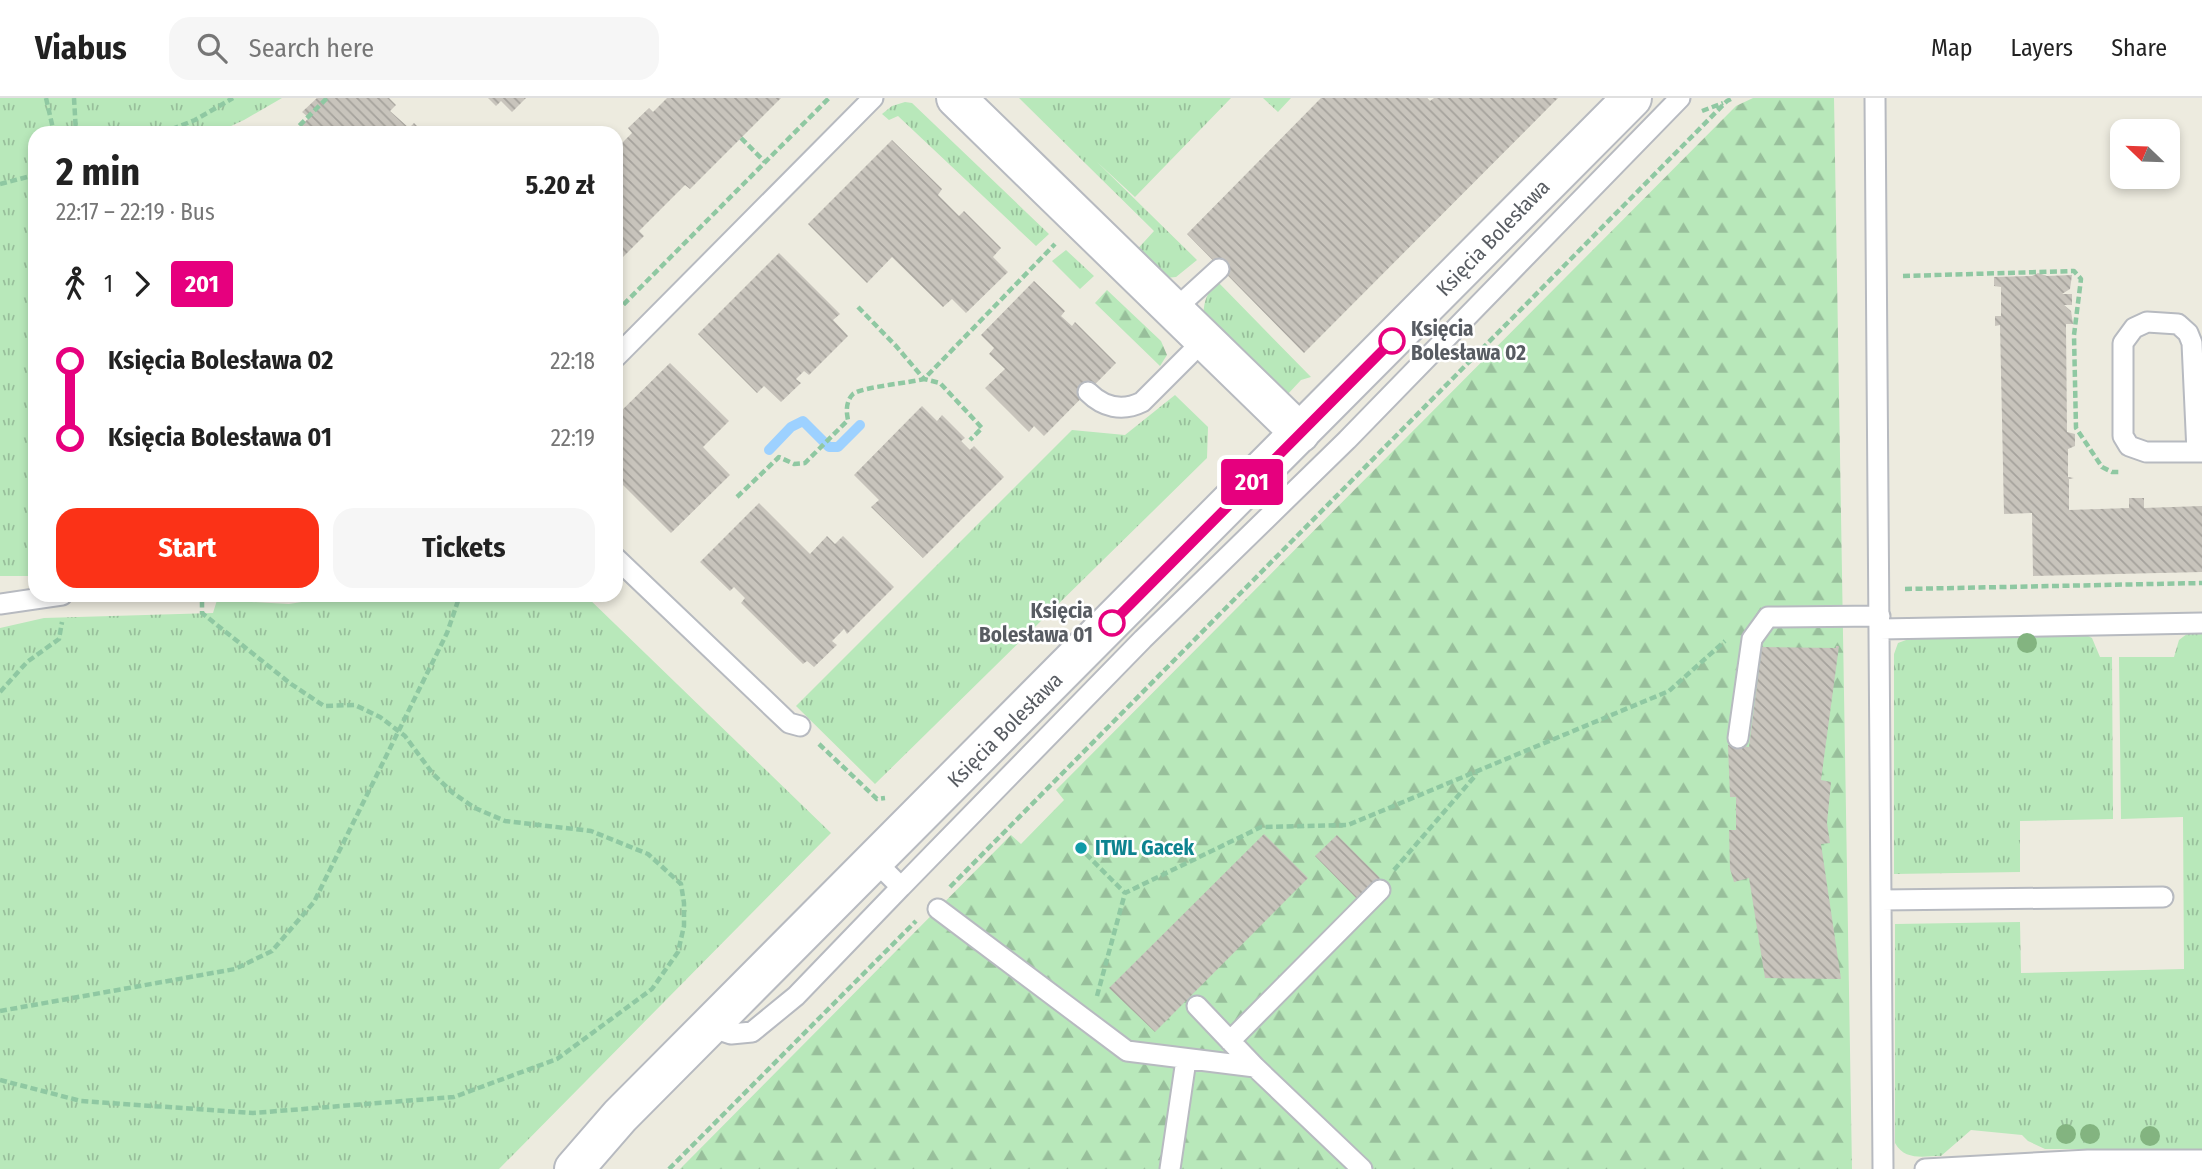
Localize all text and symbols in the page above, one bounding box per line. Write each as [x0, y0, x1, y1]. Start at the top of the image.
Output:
search box [169, 17, 659, 80]
text: Viabus [35, 28, 127, 68]
icon: search [193, 29, 231, 67]
text: Search here [249, 33, 374, 64]
text: Map [1931, 34, 1973, 62]
text: Layers [2011, 34, 2073, 62]
text: Share [2111, 34, 2167, 62]
north arrow [2110, 119, 2180, 189]
map controls [2110, 119, 2180, 189]
text: 2 min [56, 149, 140, 195]
text: 5.20 zł [525, 170, 595, 201]
street label: Księcia Bolesława [1431, 174, 1555, 302]
text: 22:17 – 22:19 · Bus [56, 198, 215, 226]
icon: walk [56, 265, 94, 303]
icon: forward [123, 265, 161, 303]
text: 1 [104, 270, 113, 298]
text: 201 [185, 270, 219, 298]
place label: Księcia Bolesława 02 [1411, 316, 1526, 366]
marker: Księcia Bolesława 02 [1379, 328, 1405, 354]
text: Księcia Bolesława 02 [108, 345, 333, 376]
text: 22:18 [550, 347, 595, 375]
text: Księcia Bolesława 01 [108, 422, 332, 453]
text: 22:19 [551, 424, 595, 452]
line badge: 201 [1212, 459, 1292, 505]
text: 201 [1235, 468, 1269, 496]
button: Start [56, 508, 319, 588]
button: Tickets [333, 508, 595, 588]
place label: Księcia Bolesława 01 [979, 598, 1093, 648]
marker: Księcia Bolesława 01 [1099, 610, 1125, 636]
street label: Księcia Bolesława [942, 667, 1068, 793]
place label: ITWL Gacek [1095, 835, 1194, 861]
marker: ITWL Gacek [1073, 840, 1089, 856]

